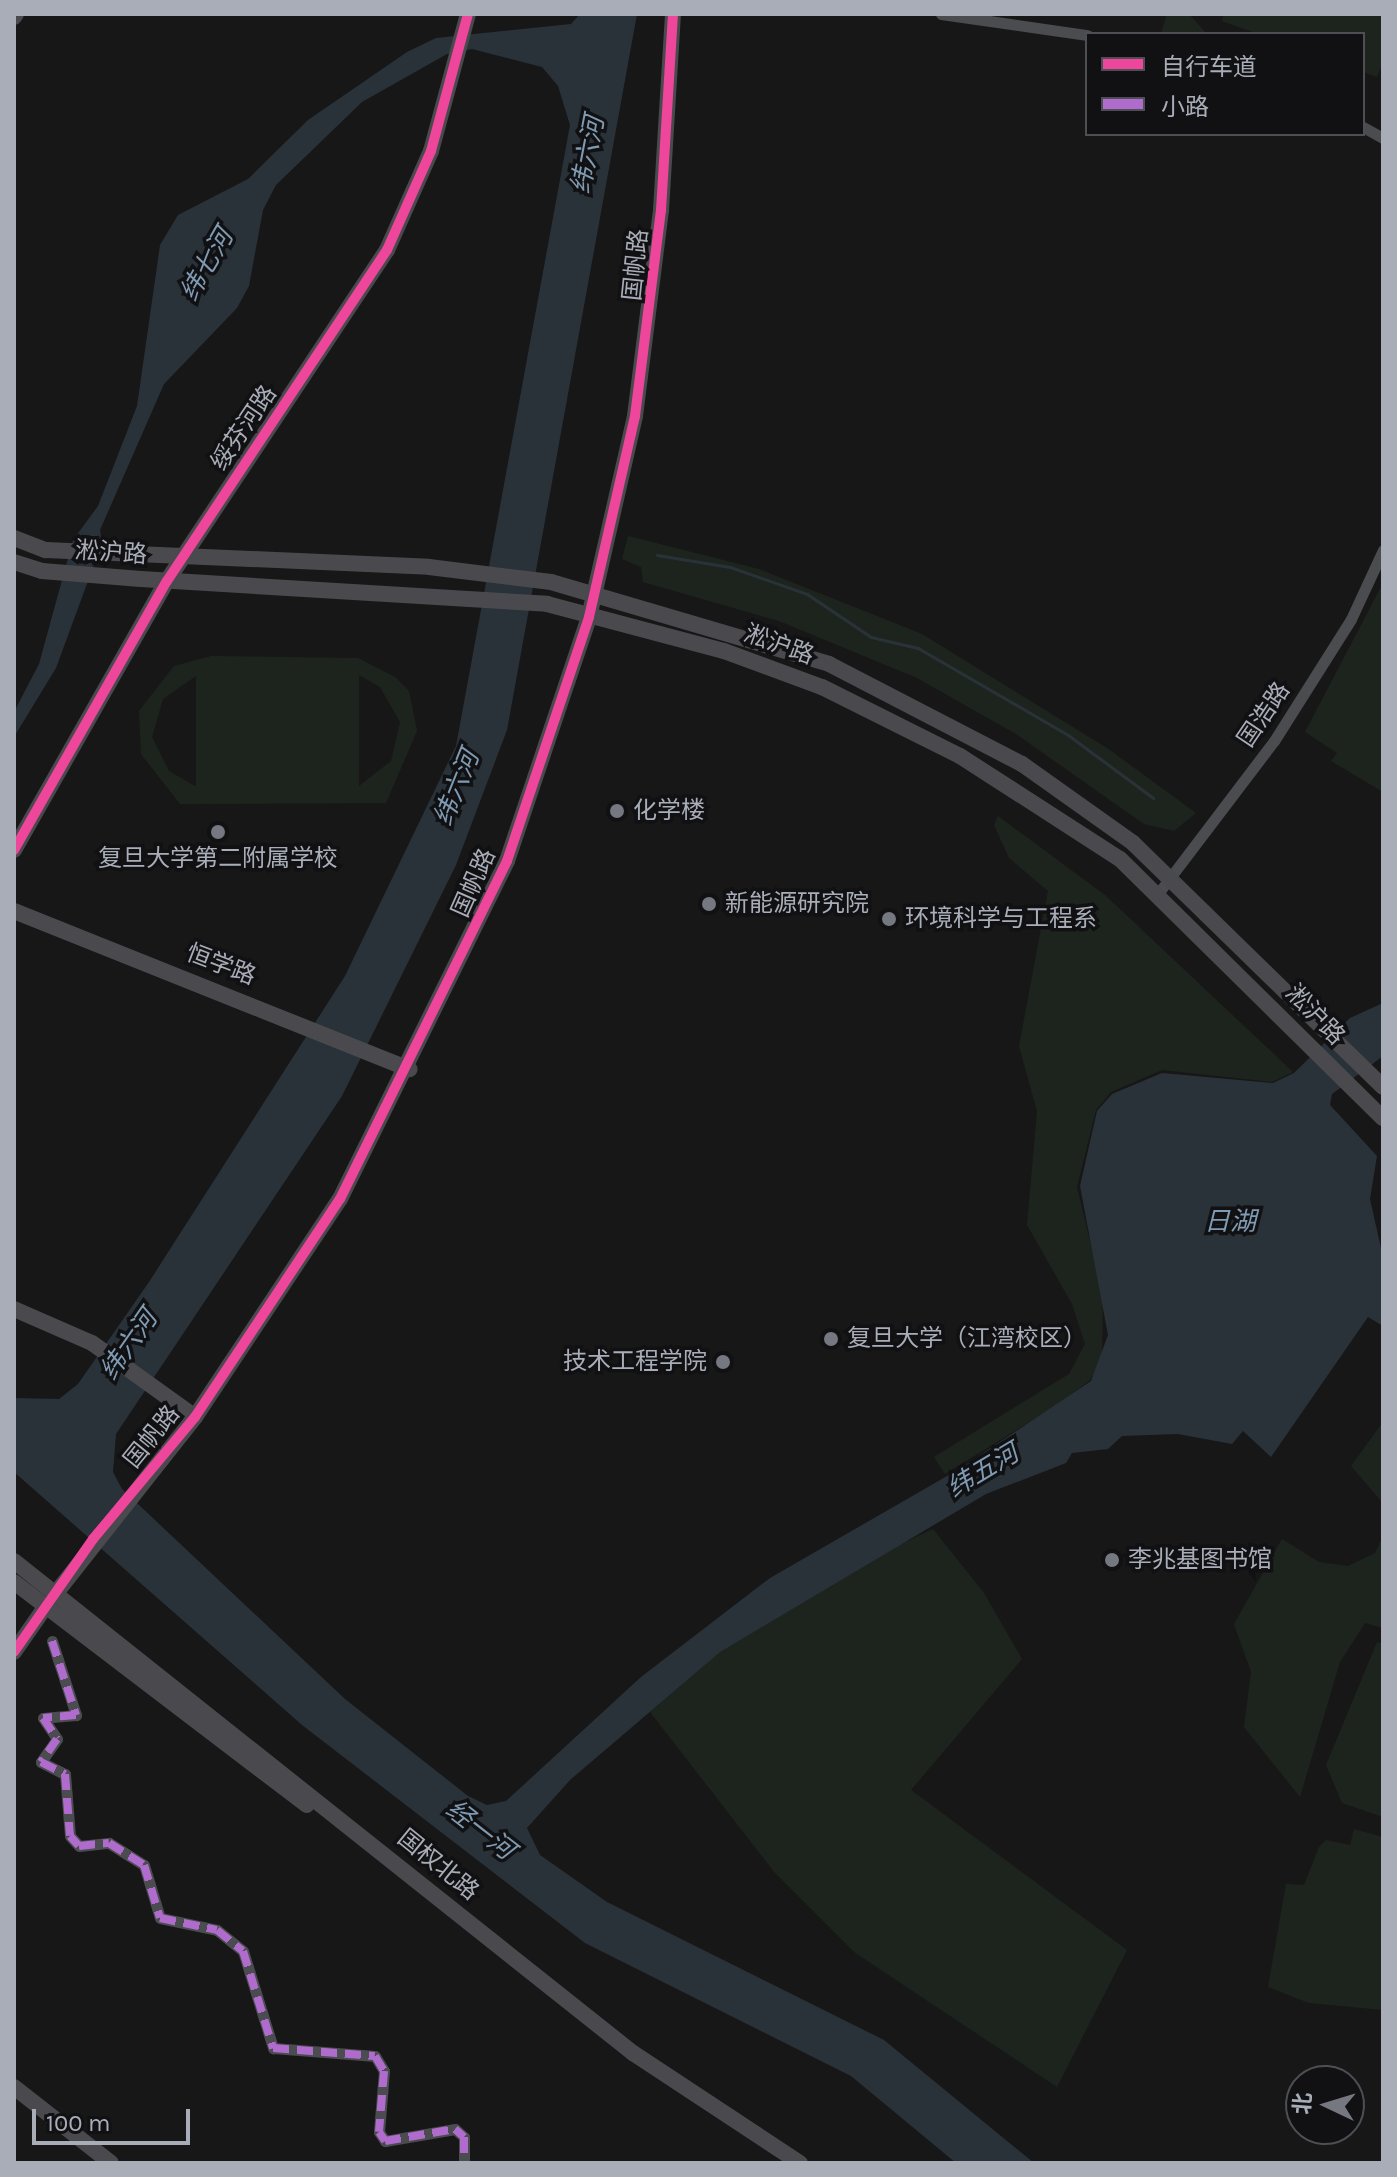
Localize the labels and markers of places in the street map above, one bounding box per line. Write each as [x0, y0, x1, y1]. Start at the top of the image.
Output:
place label: 化学楼 [633, 797, 705, 825]
marker: 化学楼 [608, 802, 626, 820]
marker: 复旦大学第二附属学校 [209, 823, 227, 841]
place label: 复旦大学第二附属学校 [98, 845, 338, 873]
place label: 新能源研究院 [725, 890, 869, 918]
marker: 新能源研究院 [700, 895, 718, 913]
place label: 环境科学与工程系 [905, 905, 1097, 933]
marker: 环境科学与工程系 [880, 910, 898, 928]
place label: 复旦大学（江湾校区） [847, 1325, 1087, 1353]
marker: 复旦大学（江湾校区） [822, 1330, 840, 1348]
place label: 技术工程学院 [563, 1348, 707, 1376]
marker: 技术工程学院 [714, 1353, 732, 1371]
place label: 李兆基图书馆 [1128, 1546, 1272, 1574]
marker: 李兆基图书馆 [1103, 1551, 1121, 1569]

